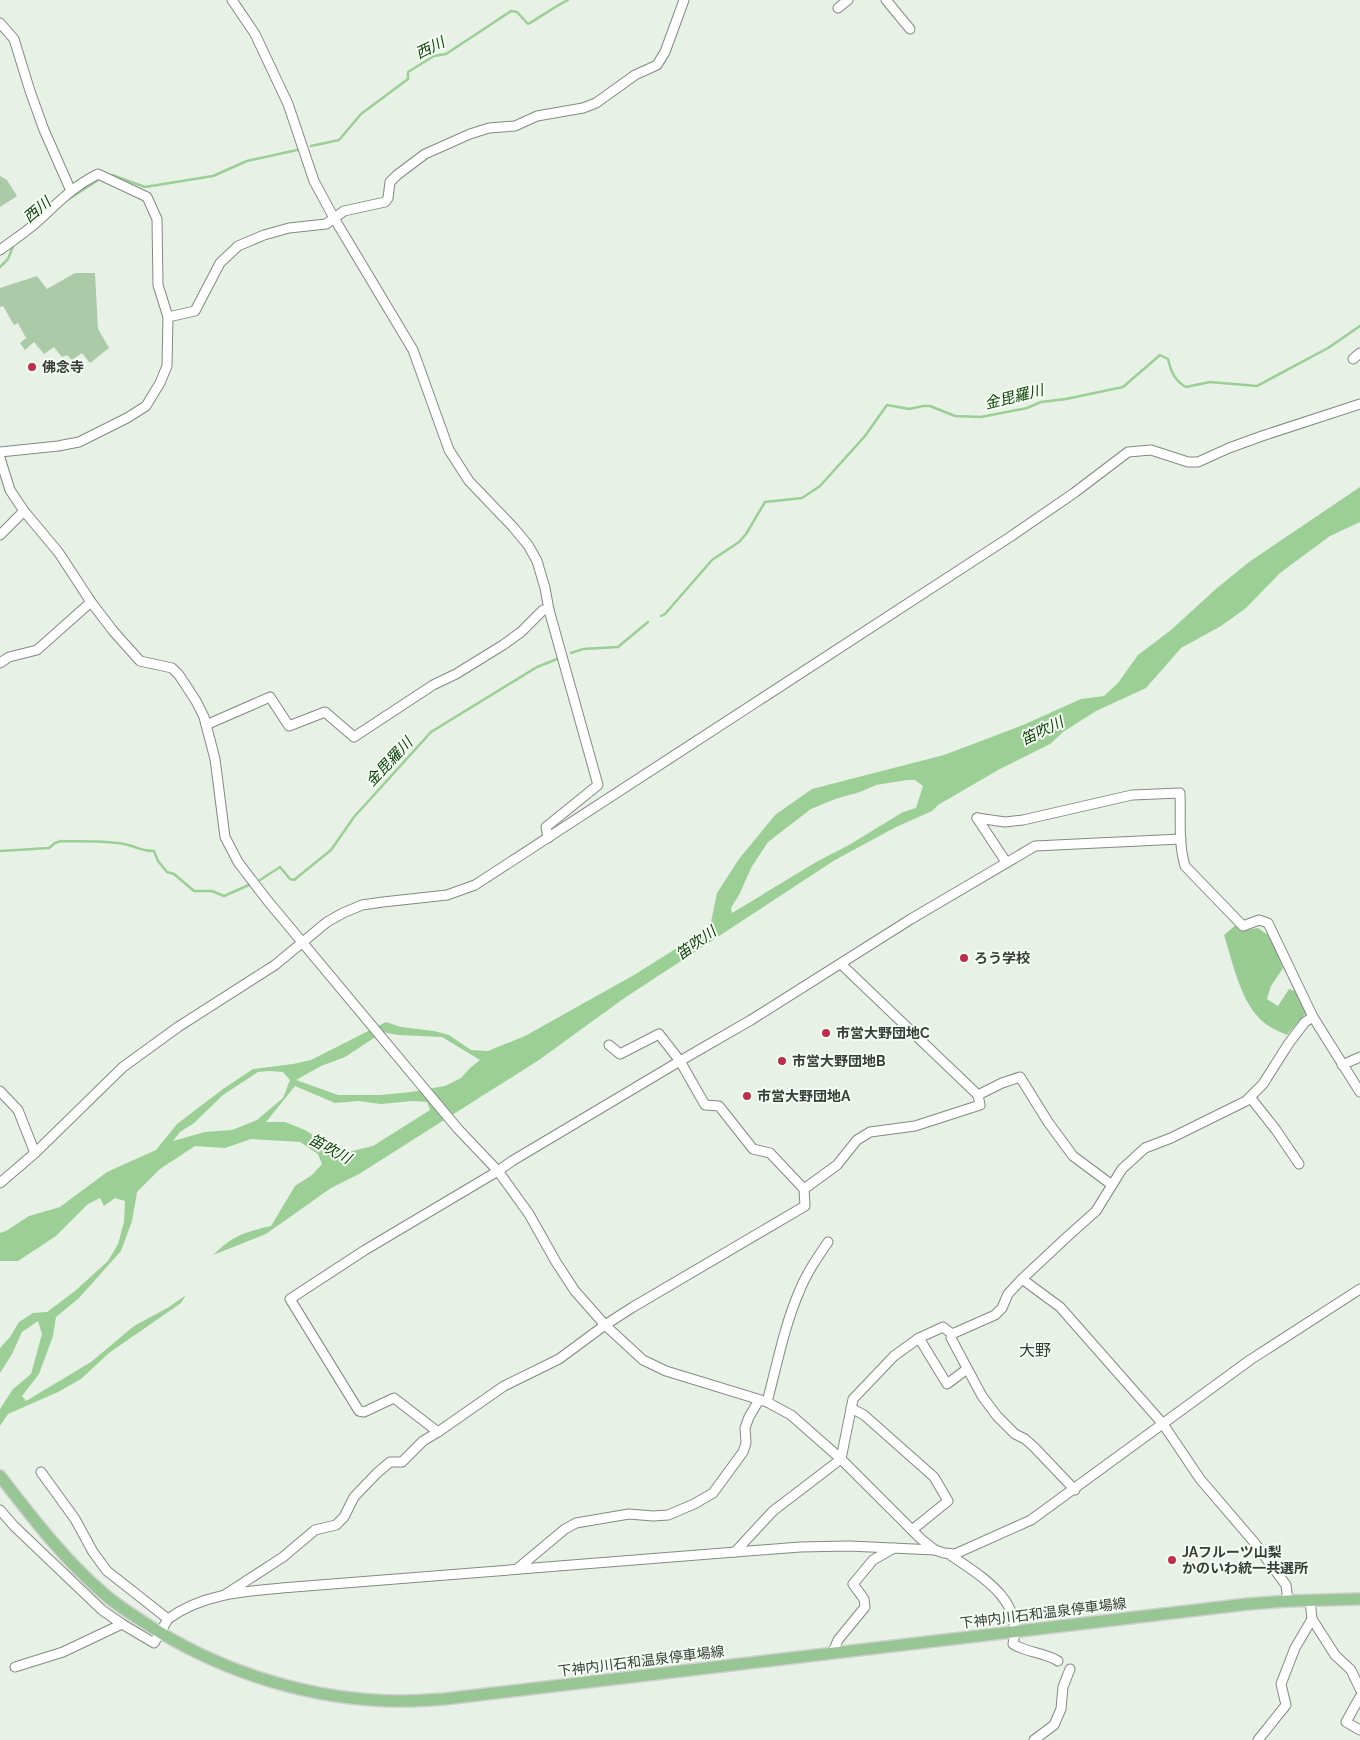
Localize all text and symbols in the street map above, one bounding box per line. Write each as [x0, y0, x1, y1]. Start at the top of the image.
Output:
water label: 西川 [413, 32, 449, 63]
water label: 西川 [20, 192, 56, 227]
place label: 佛念寺 [42, 359, 84, 375]
marker: 佛念寺 [26, 361, 38, 373]
water label: 金毘羅川 [983, 381, 1047, 413]
water label: 笛吹川 [1018, 712, 1068, 749]
water label: 金毘羅川 [362, 732, 417, 790]
water label: 笛吹川 [673, 921, 721, 964]
place label: ろう学校 [974, 950, 1030, 966]
marker: ろう学校 [958, 952, 970, 964]
place label: 市営大野団地C [836, 1025, 930, 1041]
marker: 市営大野団地C [820, 1027, 832, 1039]
place label: 市営大野団地B [792, 1053, 886, 1069]
marker: 市営大野団地B [776, 1055, 788, 1067]
place label: 市営大野団地A [757, 1088, 851, 1104]
marker: 市営大野団地A [741, 1090, 753, 1102]
water label: 笛吹川 [306, 1130, 356, 1168]
district label: 大野 [1019, 1341, 1051, 1360]
place label: JAフルーツ山梨 かのいわ統一共選所 [1182, 1544, 1308, 1576]
marker: JAフルーツ山梨 かのいわ統一共選所 [1166, 1554, 1178, 1566]
street label: 下神内川石和温泉停車場線 [959, 1595, 1127, 1631]
street label: 下神内川石和温泉停車場線 [557, 1643, 725, 1679]

